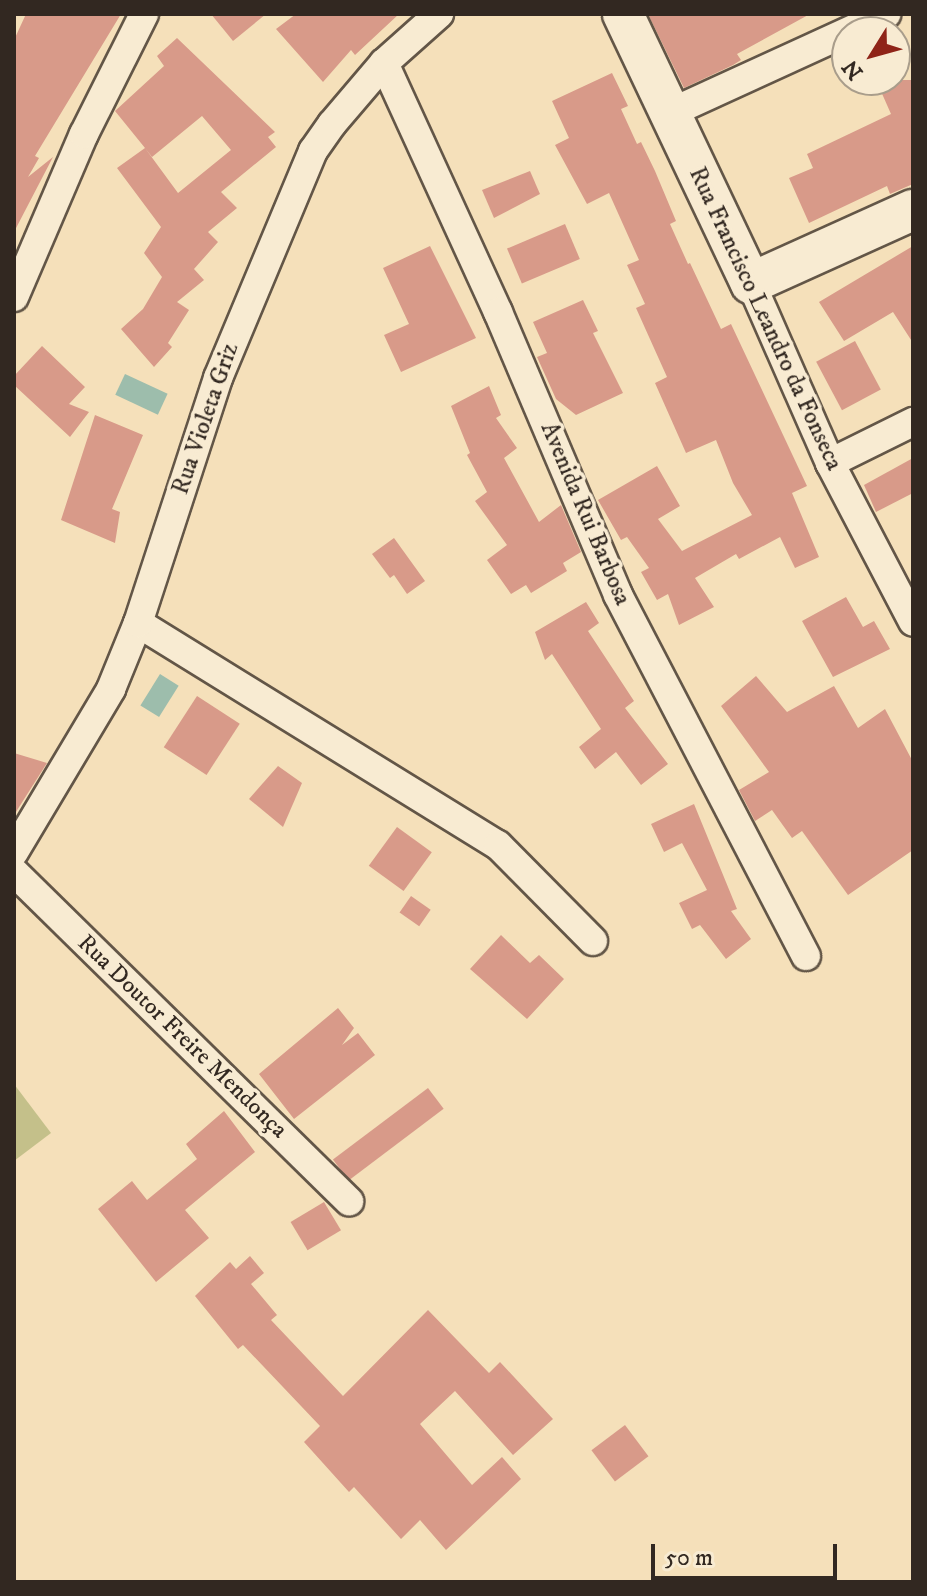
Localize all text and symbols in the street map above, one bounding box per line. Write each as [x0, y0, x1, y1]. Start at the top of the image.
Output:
north arrow [831, 16, 911, 96]
text: N [837, 54, 869, 85]
street label: Rua Francisco Leandro da Fonseca [682, 163, 848, 475]
street label: Rua Violeta Griz [167, 340, 245, 498]
street label: Avenida Rui Barbosa [534, 418, 636, 610]
street label: Rua Doutor Freire Mendonça [71, 929, 293, 1145]
scale bar [655, 1528, 841, 1578]
text: 50 m [665, 1543, 713, 1573]

